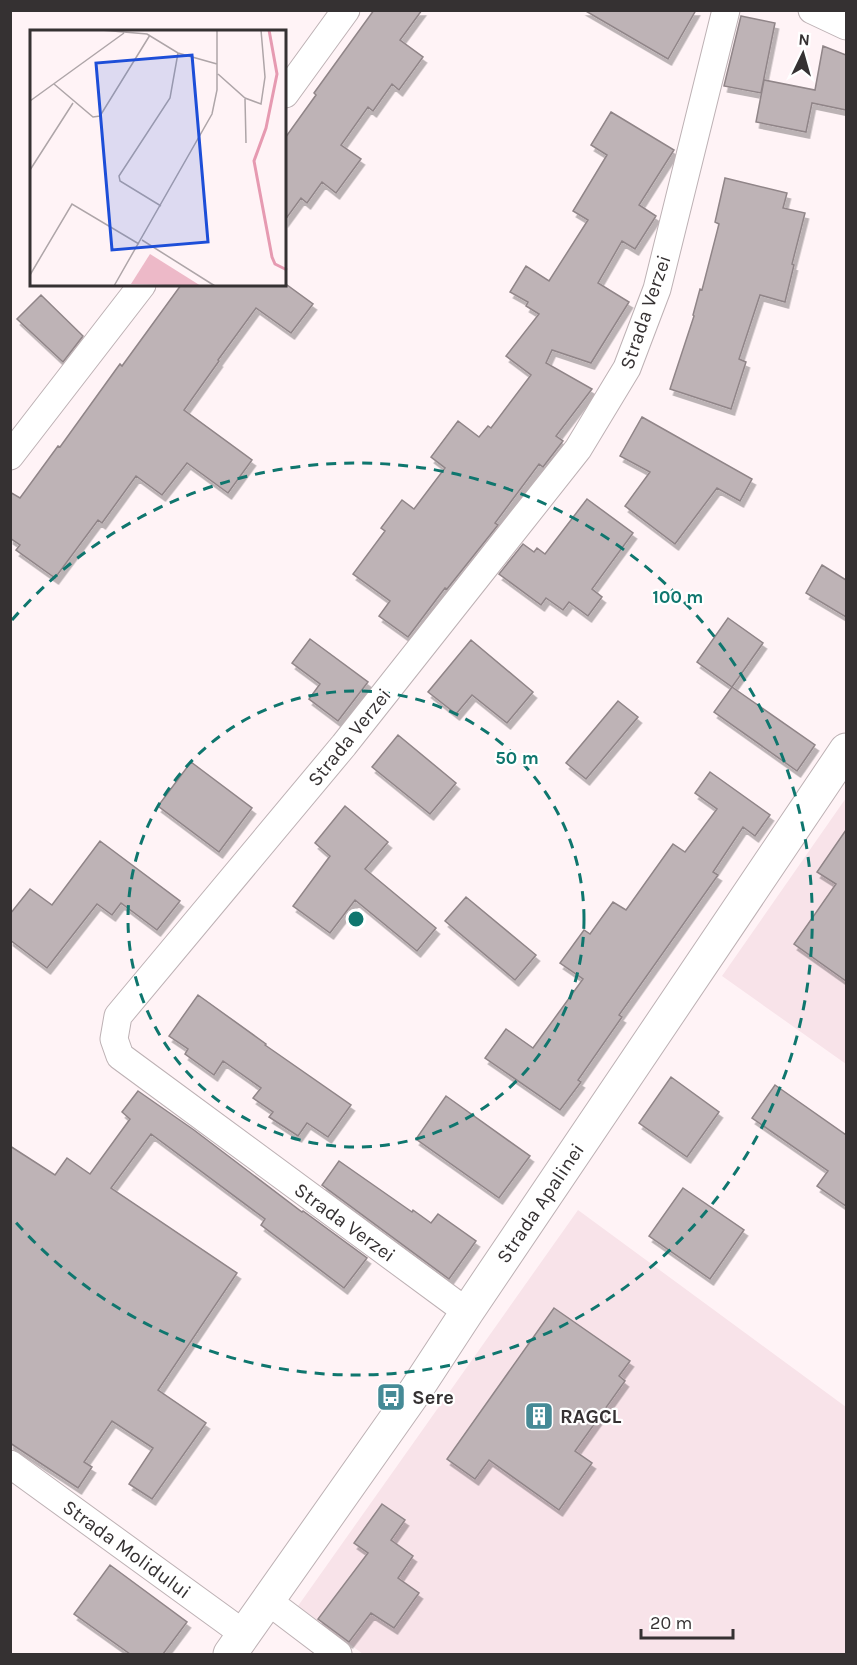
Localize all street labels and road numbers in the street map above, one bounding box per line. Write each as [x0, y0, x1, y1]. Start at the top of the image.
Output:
street label: Strada Verzei [615, 252, 676, 372]
street label: Strada Verzei [303, 684, 396, 791]
street label: Strada Apalinei [492, 1139, 589, 1268]
street label: Strada Verzei [290, 1178, 400, 1267]
street label: Strada Molidului [58, 1495, 195, 1604]

